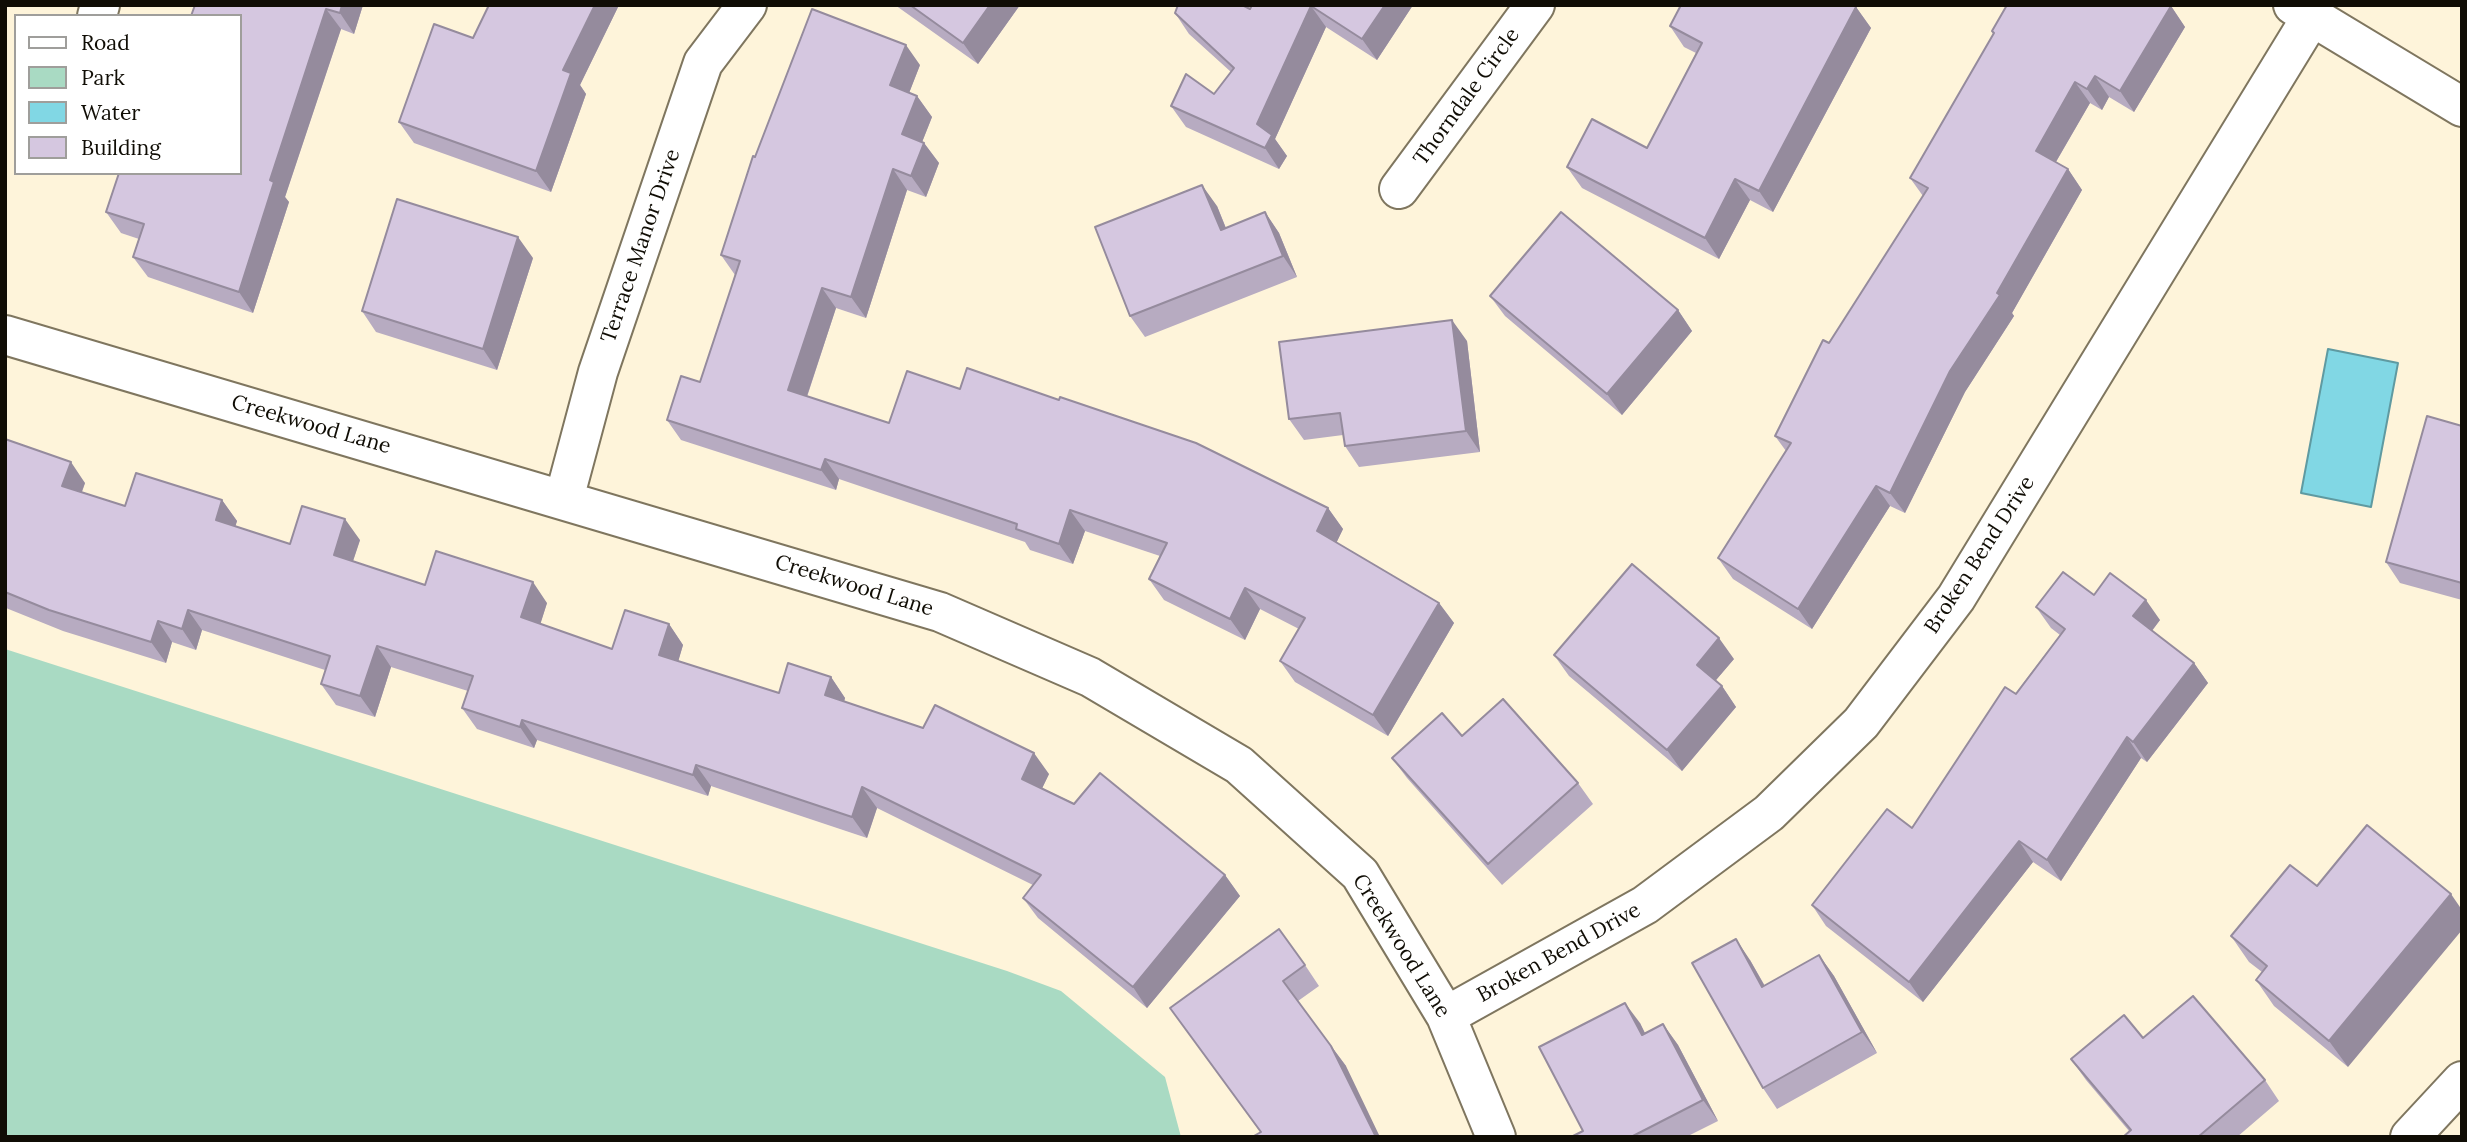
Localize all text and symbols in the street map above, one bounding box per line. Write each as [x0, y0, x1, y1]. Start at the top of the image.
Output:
legend [14, 14, 242, 175]
street label: Thorndale Circle [1409, 23, 1525, 171]
text: Road [81, 29, 130, 56]
text: Park [81, 64, 125, 91]
text: Water [81, 99, 140, 126]
text: Building [81, 134, 161, 161]
street label: Terrace Manor Drive [596, 146, 686, 346]
street label: Creekwood Lane [229, 390, 393, 460]
street label: Broken Bend Drive [1920, 472, 2040, 638]
street label: Creekwood Lane [772, 550, 936, 622]
street label: Creekwood Lane [1347, 870, 1455, 1022]
street label: Broken Bend Drive [1473, 898, 1645, 1008]

